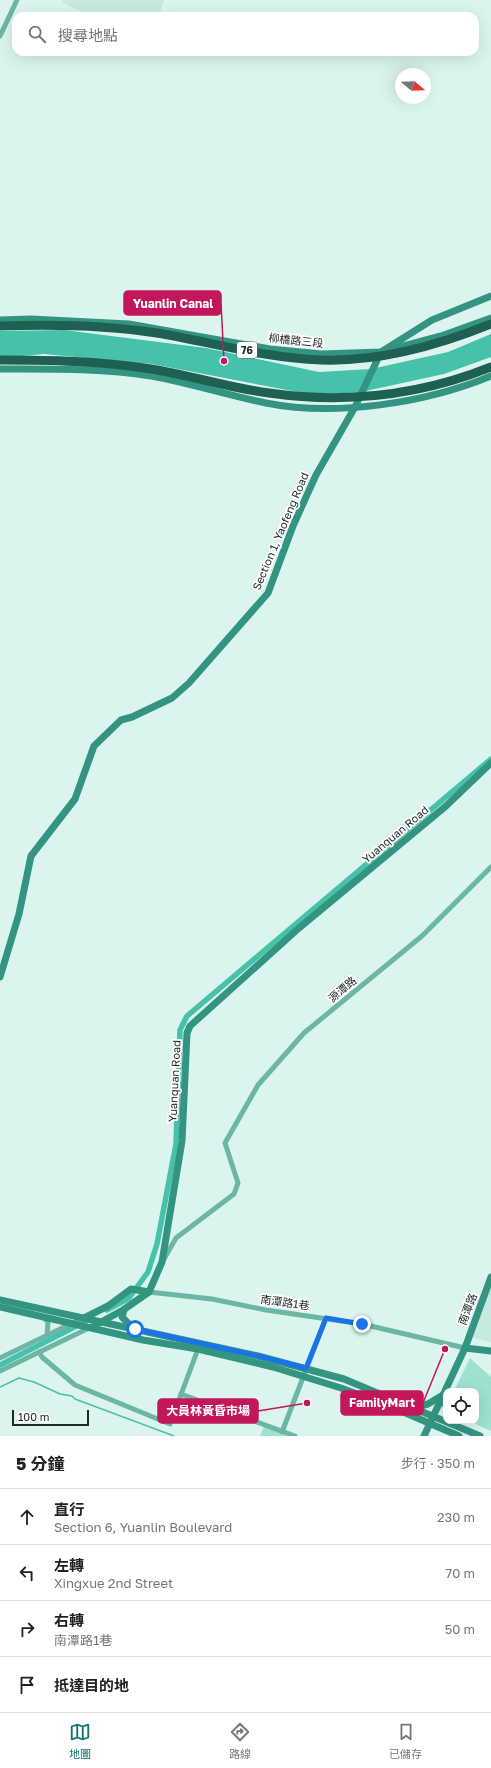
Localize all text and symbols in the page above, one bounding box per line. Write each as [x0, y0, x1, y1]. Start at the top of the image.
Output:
search box [12, 12, 479, 56]
icon: search [26, 23, 48, 45]
text: 搜尋地點 [58, 26, 118, 44]
north arrow [395, 68, 431, 104]
callout: Yuanlin Canal [124, 291, 221, 315]
text: Yuanlin Canal [133, 296, 213, 311]
street label: 柳橋路三段 [268, 331, 324, 349]
road number: 76 [237, 342, 257, 358]
street label: Section 1, Yaofeng Road [249, 470, 311, 592]
street label: Yuanquan Road [359, 803, 431, 865]
street label: 源潭路 [325, 973, 359, 1005]
street label: Yuanquan Road [165, 1040, 183, 1122]
street label: 南潭路 [455, 1291, 479, 1327]
street label: 南潭路1巷 [260, 1292, 310, 1312]
route end [353, 1315, 371, 1333]
route start [126, 1320, 144, 1338]
map controls [443, 1388, 479, 1424]
button: locate [443, 1388, 479, 1424]
callout: FamilyMart [341, 1391, 423, 1415]
text: FamilyMart [349, 1395, 415, 1410]
callout: 大員林黃昏市場 [158, 1399, 258, 1423]
text: 大員林黃昏市場 [166, 1403, 250, 1418]
scale bar [12, 1408, 89, 1427]
text: 100 m [18, 1410, 49, 1423]
text: 5 分鐘 [16, 1453, 65, 1474]
text: 步行 · 350 m [401, 1455, 475, 1471]
text: 直行 [54, 1500, 84, 1518]
icon: ahead [16, 1506, 38, 1528]
text: 230 m [437, 1509, 475, 1525]
text: Section 6, Yuanlin Boulevard [54, 1519, 232, 1535]
text: 左轉 [54, 1556, 84, 1574]
icon: left [16, 1562, 38, 1584]
text: 70 m [445, 1565, 475, 1581]
text: Xingxue 2nd Street [54, 1575, 173, 1591]
text: 右轉 [54, 1611, 84, 1629]
icon: right [16, 1618, 38, 1640]
text: 50 m [445, 1621, 475, 1637]
text: 南潭路1巷 [54, 1632, 112, 1648]
icon: arrive [16, 1674, 38, 1696]
text: 抵達目的地 [54, 1676, 129, 1694]
tab: 地圖 [69, 1721, 91, 1761]
tab: 路線 [229, 1721, 251, 1761]
tab: 已儲存 [389, 1721, 422, 1761]

